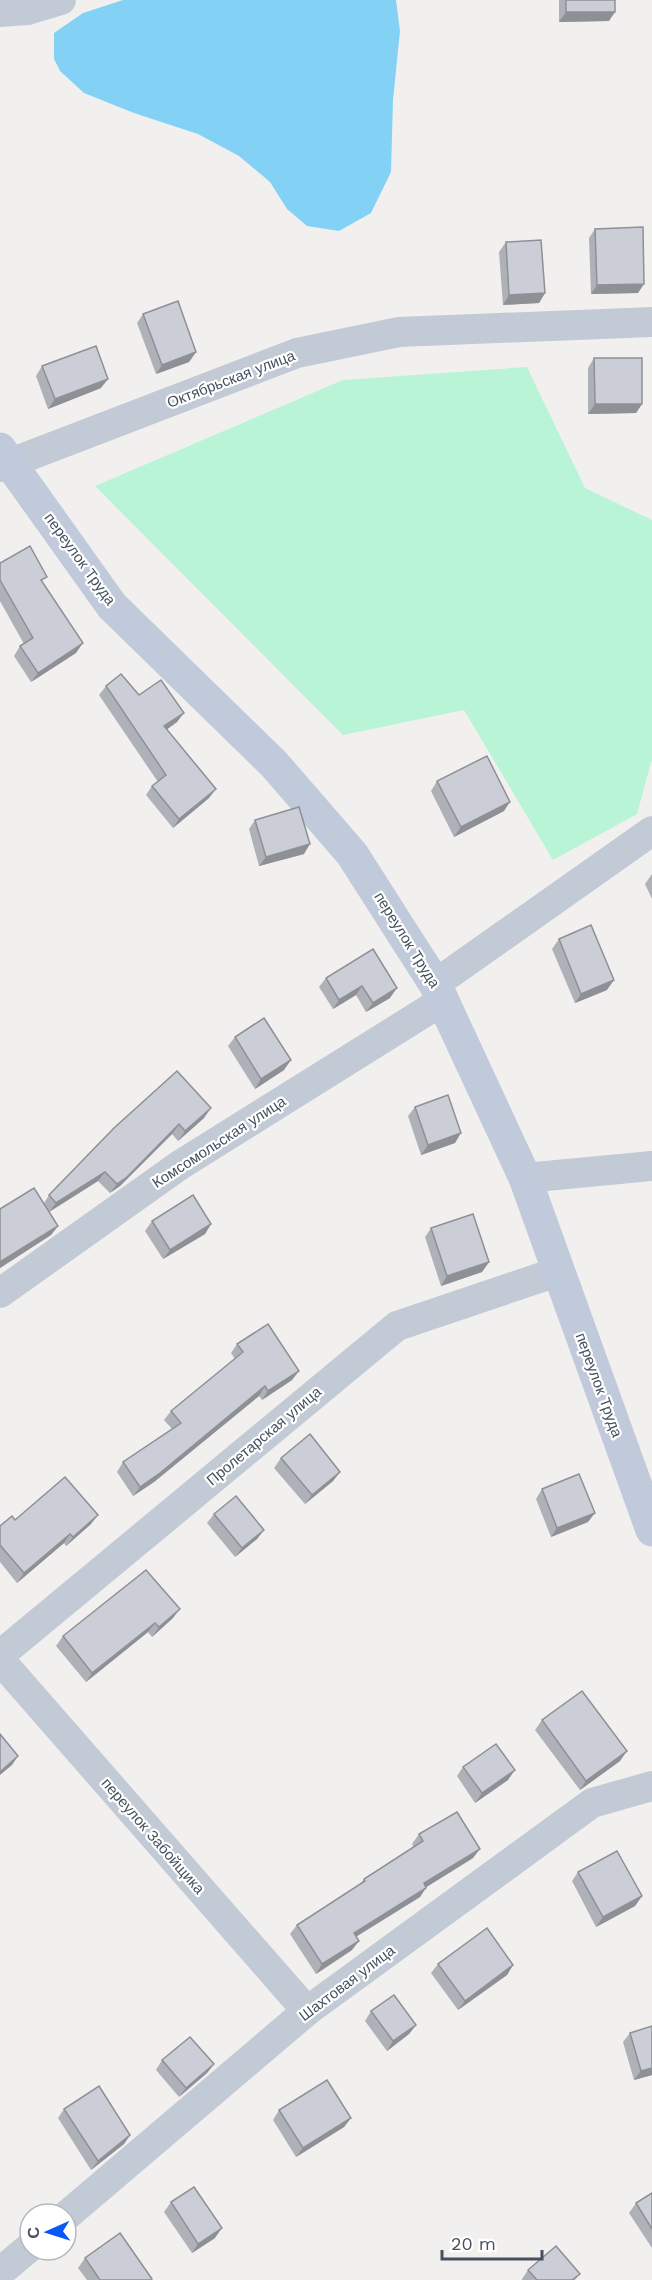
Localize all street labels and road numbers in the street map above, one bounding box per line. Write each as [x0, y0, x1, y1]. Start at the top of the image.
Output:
street label: Октябрьская улица [165, 346, 298, 412]
street label: переулок Труда [40, 509, 120, 609]
street label: переулок Труда [370, 889, 444, 992]
street label: Комсомольская улица [149, 1092, 290, 1192]
street label: переулок Труда [572, 1330, 626, 1440]
street label: Пролетарская улица [203, 1382, 326, 1489]
street label: переулок Забойщика [98, 1774, 209, 1898]
street label: Шахтовая улица [296, 1941, 399, 2025]

